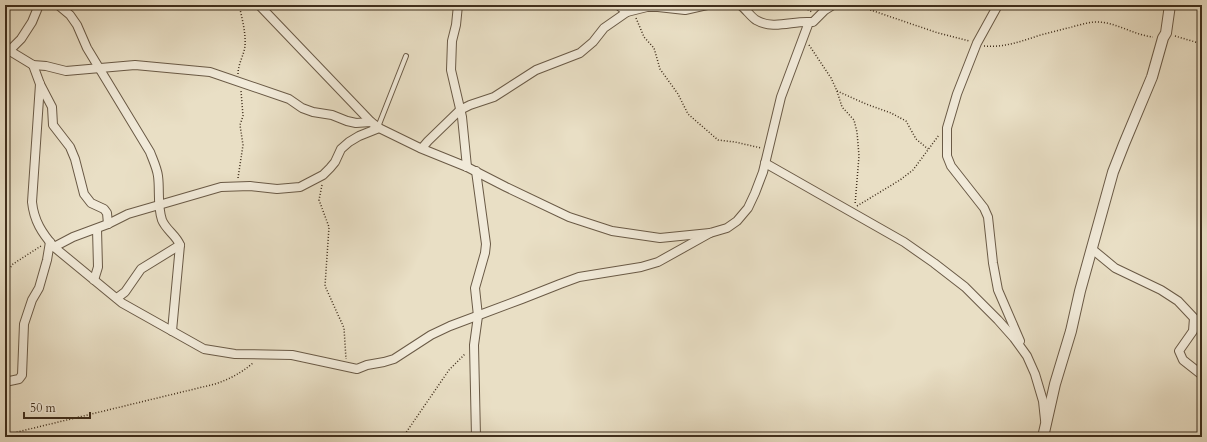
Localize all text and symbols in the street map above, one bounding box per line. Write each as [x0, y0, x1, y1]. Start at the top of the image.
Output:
scale bar [24, 394, 90, 420]
text: 50 m [30, 400, 57, 416]

